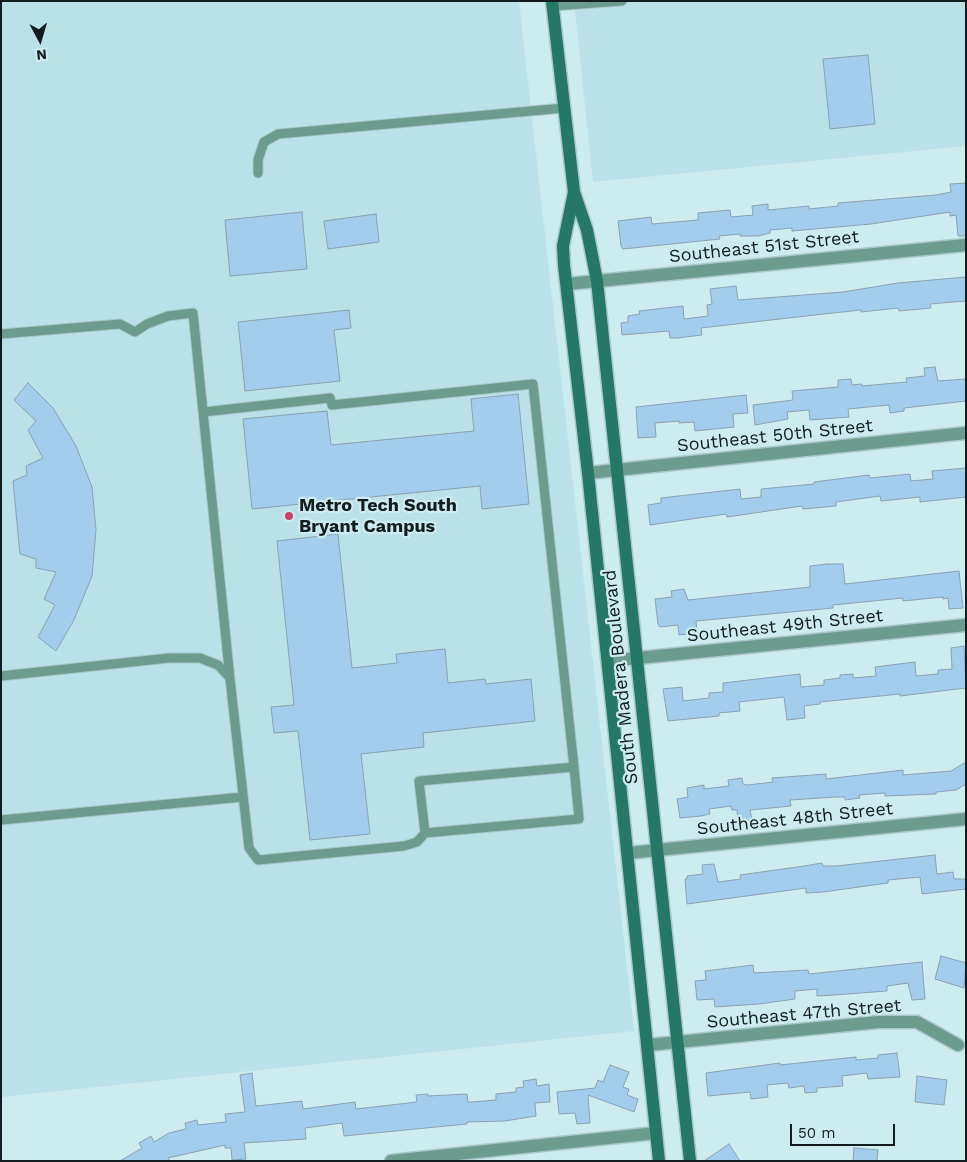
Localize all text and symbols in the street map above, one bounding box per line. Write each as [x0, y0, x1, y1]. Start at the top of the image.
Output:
north arrow [15, 15, 65, 65]
text: N [36, 46, 48, 63]
street label: Southeast 51st Street [668, 226, 860, 268]
street label: Southeast 50th Street [676, 415, 874, 457]
place label: Metro Tech South Bryant Campus [299, 495, 457, 538]
marker: Metro Tech South Bryant Campus [283, 510, 295, 522]
street label: South Madera Boulevard [599, 569, 643, 785]
street label: Southeast 49th Street [686, 605, 884, 647]
street label: Southeast 48th Street [696, 798, 894, 840]
street label: Southeast 47th Street [706, 995, 902, 1033]
scale bar [792, 1114, 897, 1146]
text: 50 m [798, 1124, 835, 1142]

